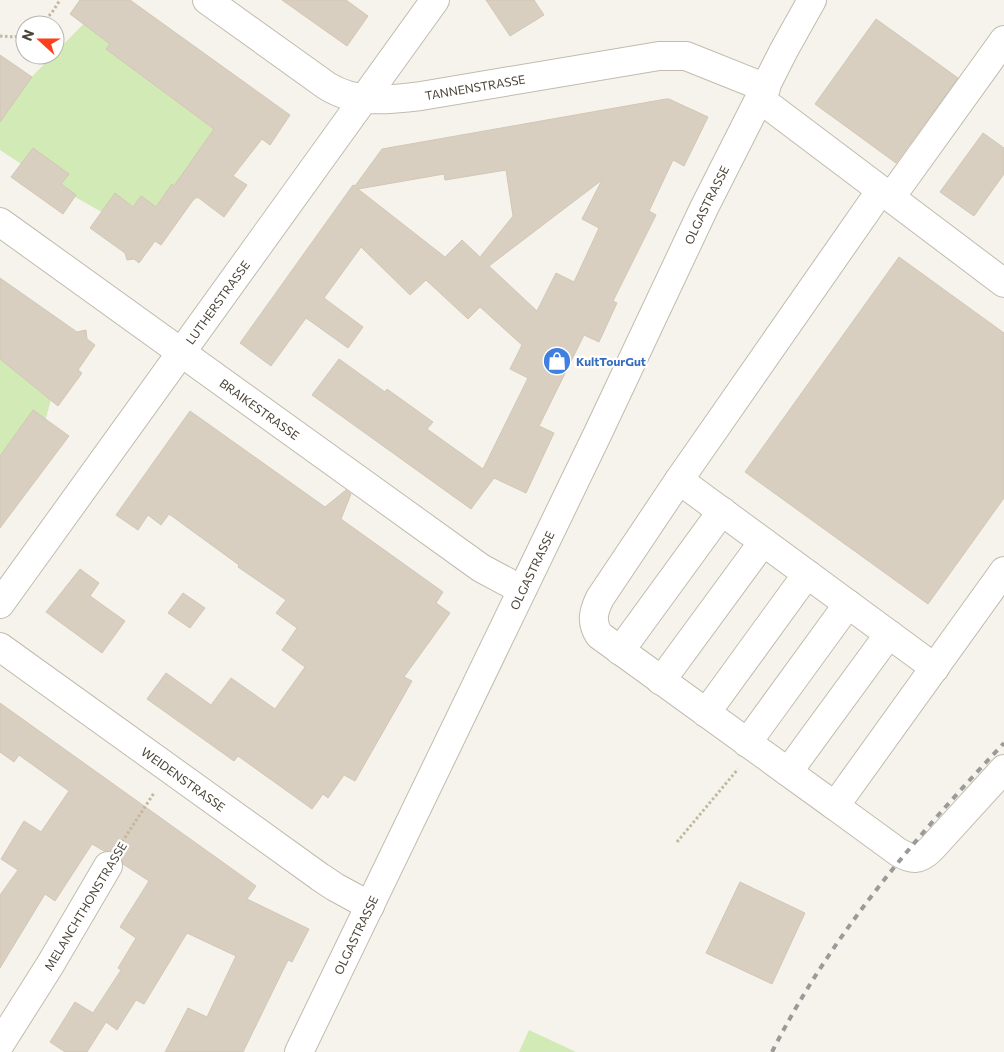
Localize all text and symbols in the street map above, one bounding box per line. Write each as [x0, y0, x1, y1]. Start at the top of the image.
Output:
north arrow [15, 15, 65, 65]
text: N [18, 27, 37, 43]
street label: TANNENSTRASSE [424, 72, 526, 102]
street label: OLGASTRASSE [681, 163, 731, 246]
street label: LUTHERSTRASSE [183, 258, 252, 347]
shop icon: KultTourGut [542, 346, 572, 376]
place label: KultTourGut [576, 354, 646, 368]
street label: BRAIKESTRASSE [217, 376, 302, 442]
street label: OLGASTRASSE [507, 529, 557, 612]
street label: WEIDENSTRASSE [139, 744, 228, 814]
street label: MELANCHTHONSTRASSE [41, 839, 129, 973]
street label: OLGASTRASSE [331, 893, 380, 977]

